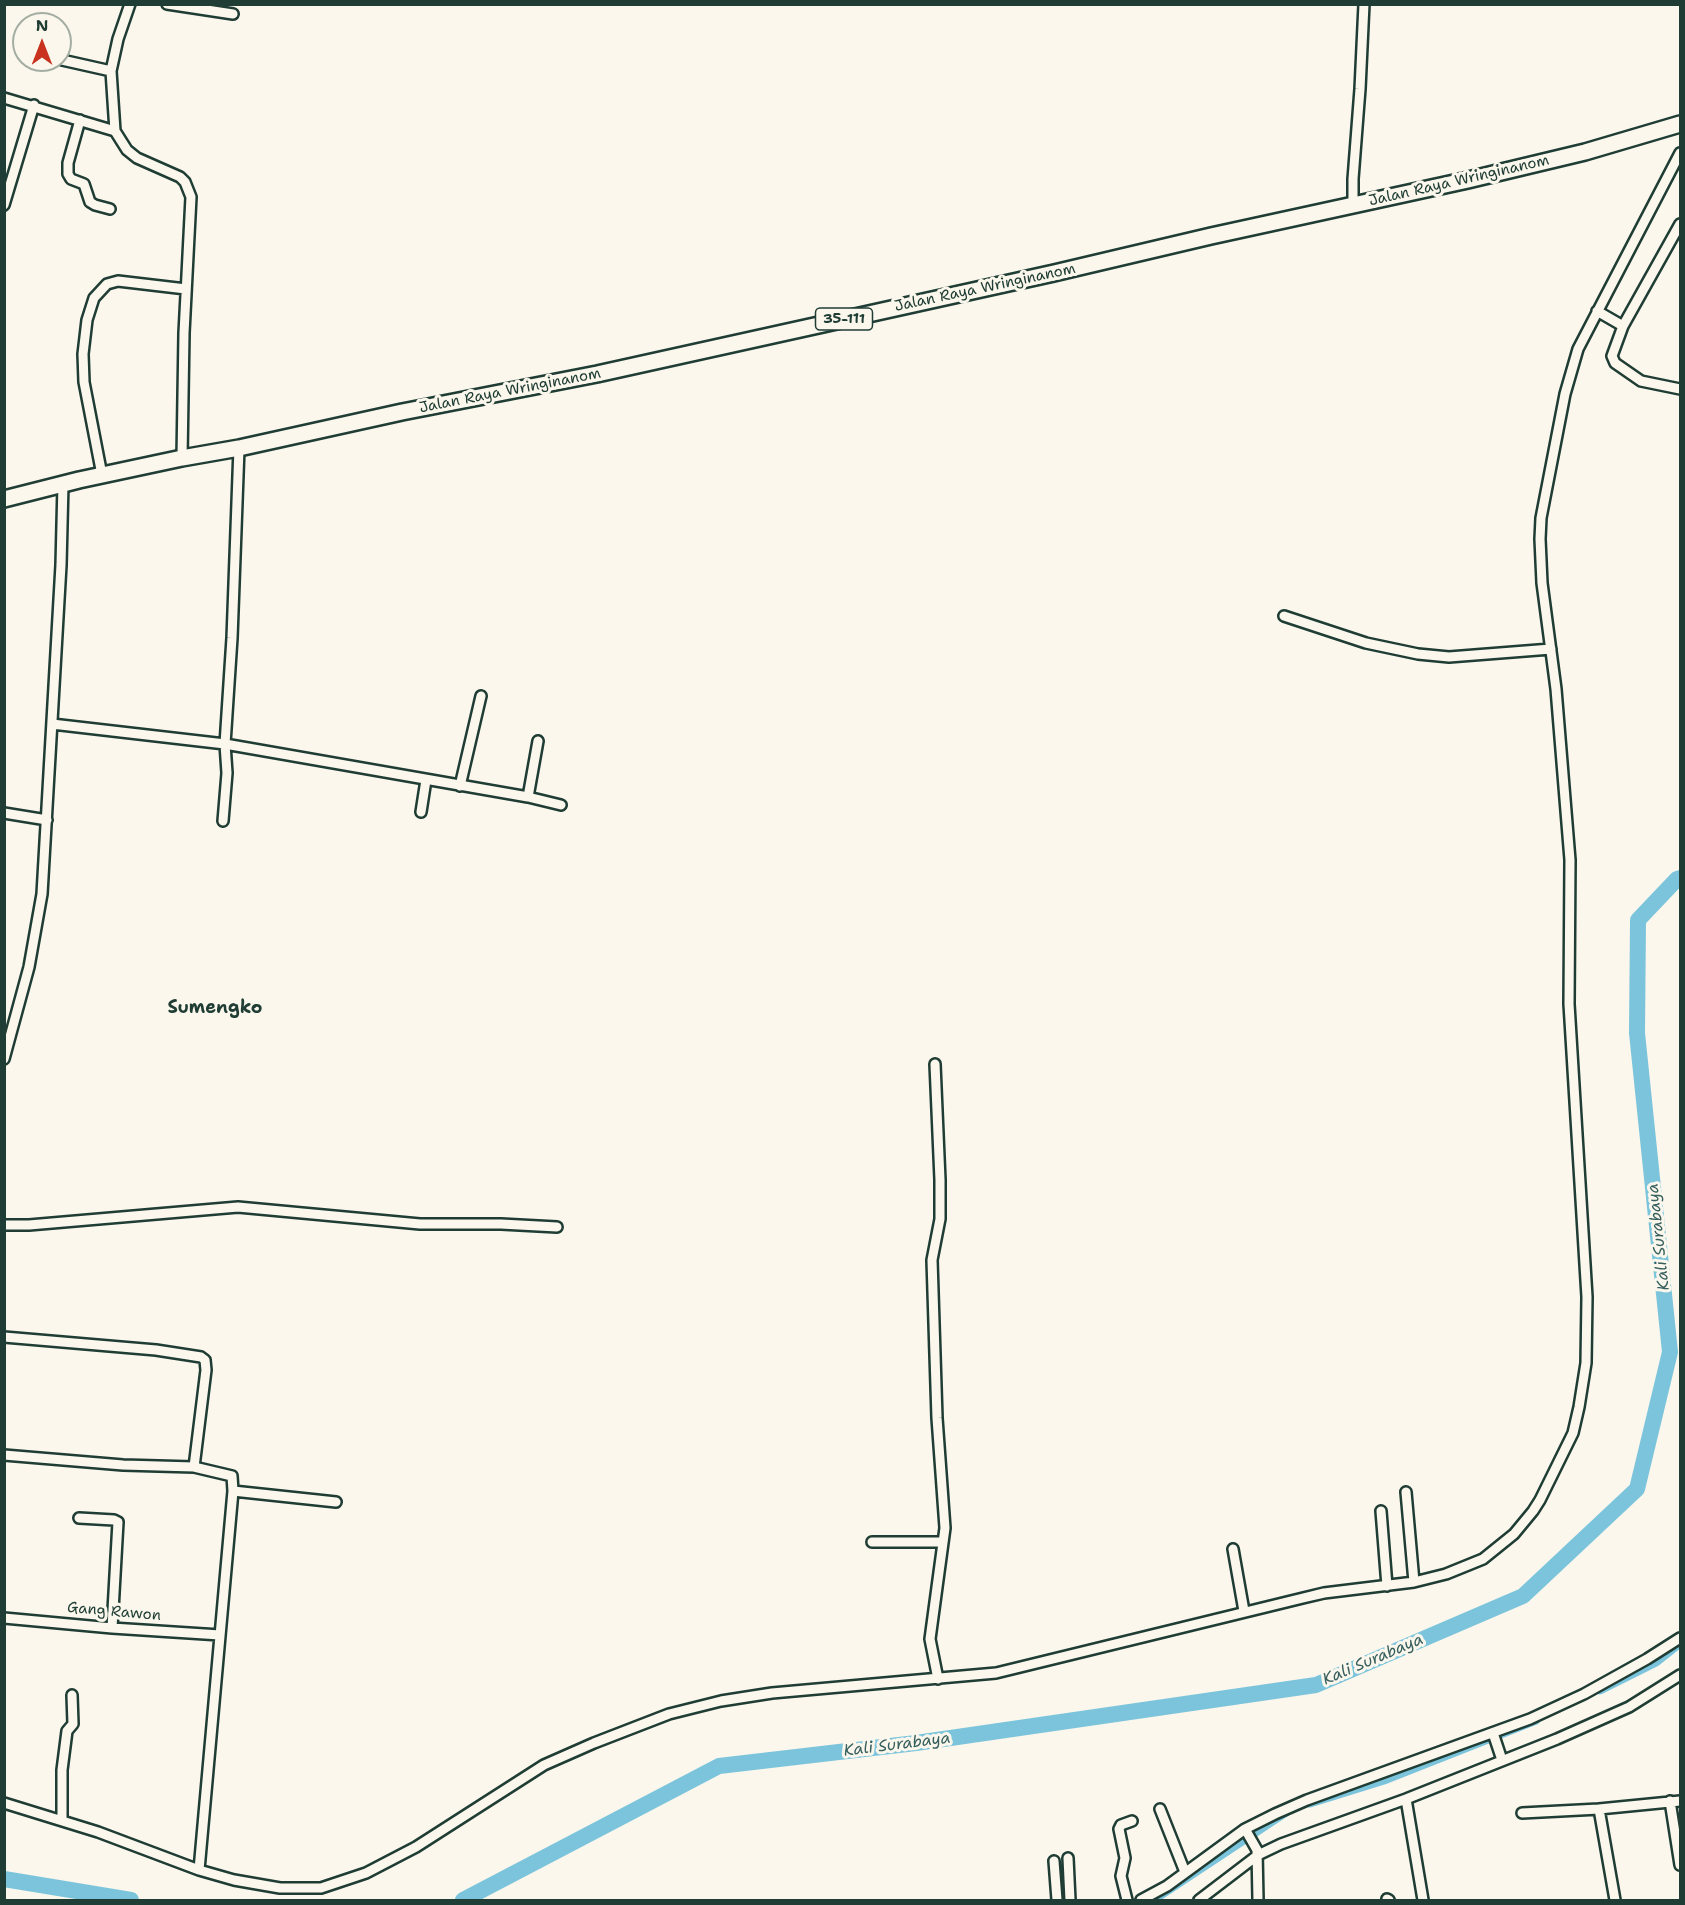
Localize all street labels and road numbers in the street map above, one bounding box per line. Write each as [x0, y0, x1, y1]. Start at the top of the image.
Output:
street label: Jalan Raya Wringinanom [1367, 151, 1551, 211]
street label: Jalan Raya Wringinanom [893, 260, 1077, 316]
road number: 35-111 [816, 308, 872, 330]
street label: Jalan Raya Wringinanom [418, 365, 602, 417]
street label: Gang Rawon [66, 1599, 162, 1625]

